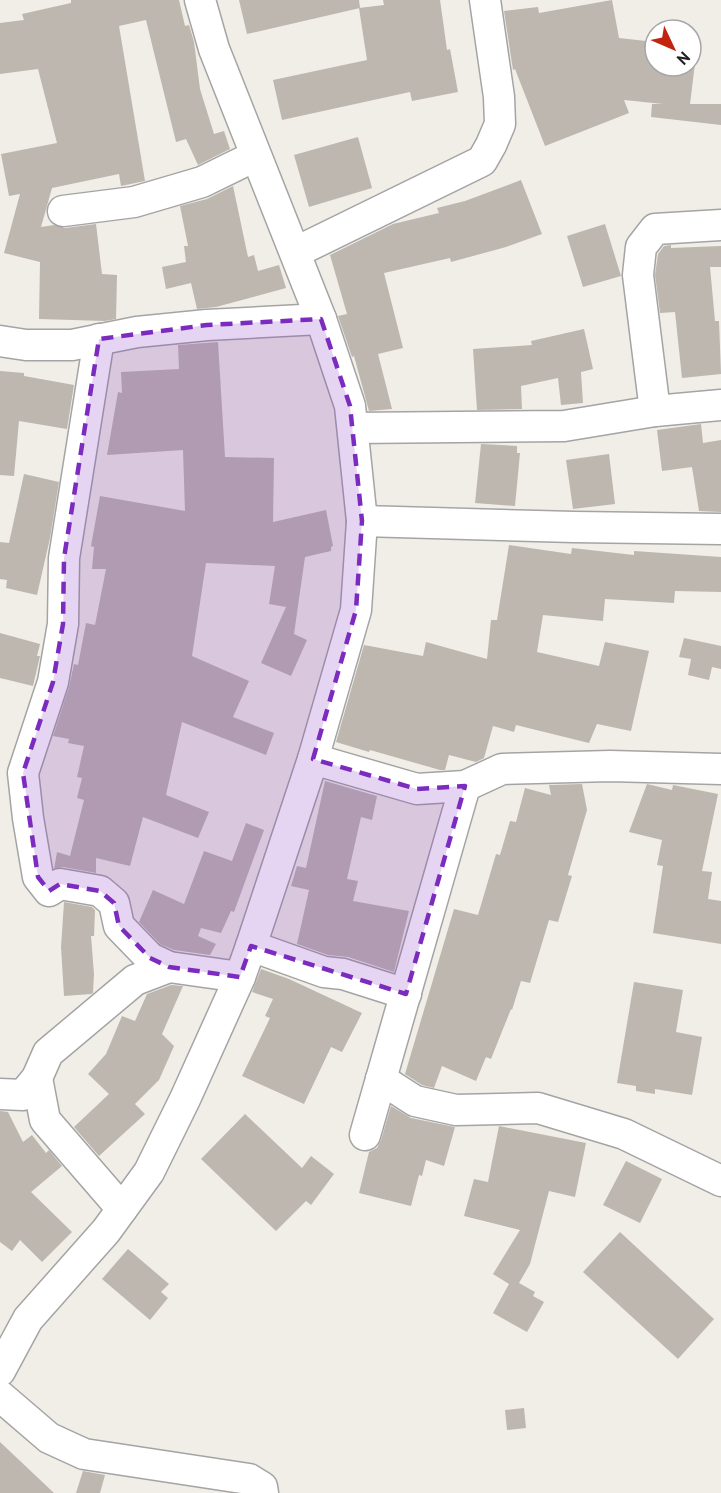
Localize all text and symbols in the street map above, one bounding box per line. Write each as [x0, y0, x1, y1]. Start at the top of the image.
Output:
north arrow [643, 18, 703, 78]
text: N [673, 48, 695, 69]

